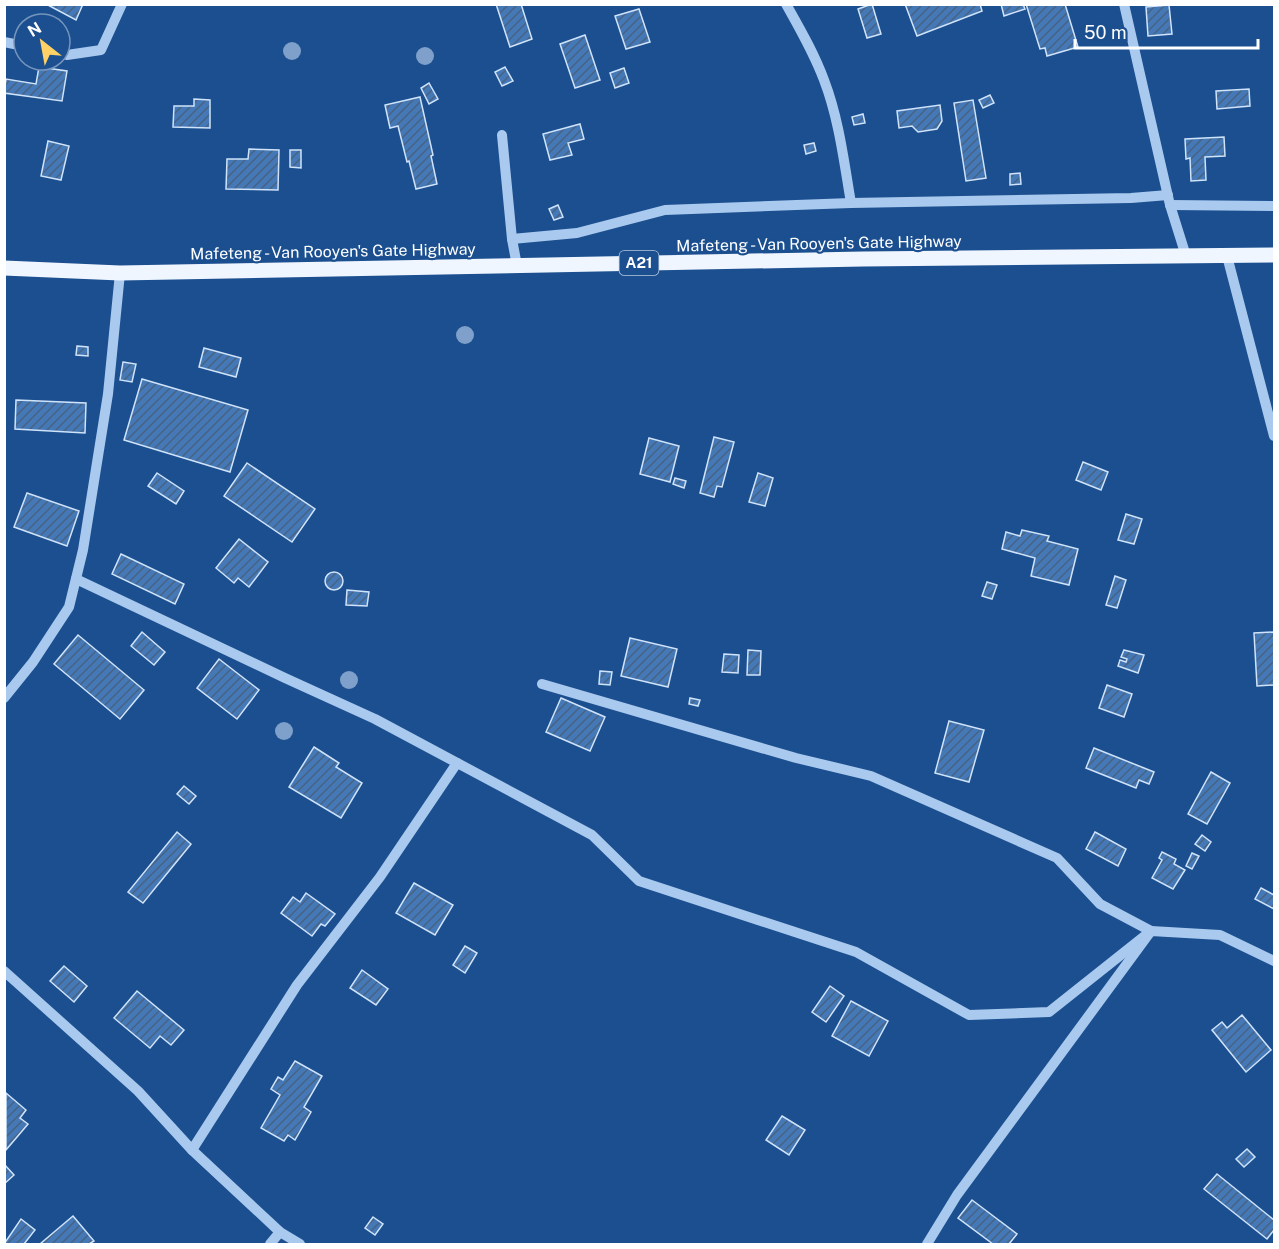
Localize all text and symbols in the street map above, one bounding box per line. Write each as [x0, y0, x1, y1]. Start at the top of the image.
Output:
north arrow [12, 12, 72, 72]
scale bar [1075, 12, 1258, 50]
text: N [24, 18, 45, 41]
text: 50 m [1084, 22, 1127, 43]
street label: Mafeteng - Van Rooyen's Gate Highway [676, 232, 962, 255]
street label: Mafeteng - Van Rooyen's Gate Highway [190, 240, 476, 263]
road number: A21 [620, 251, 658, 275]

